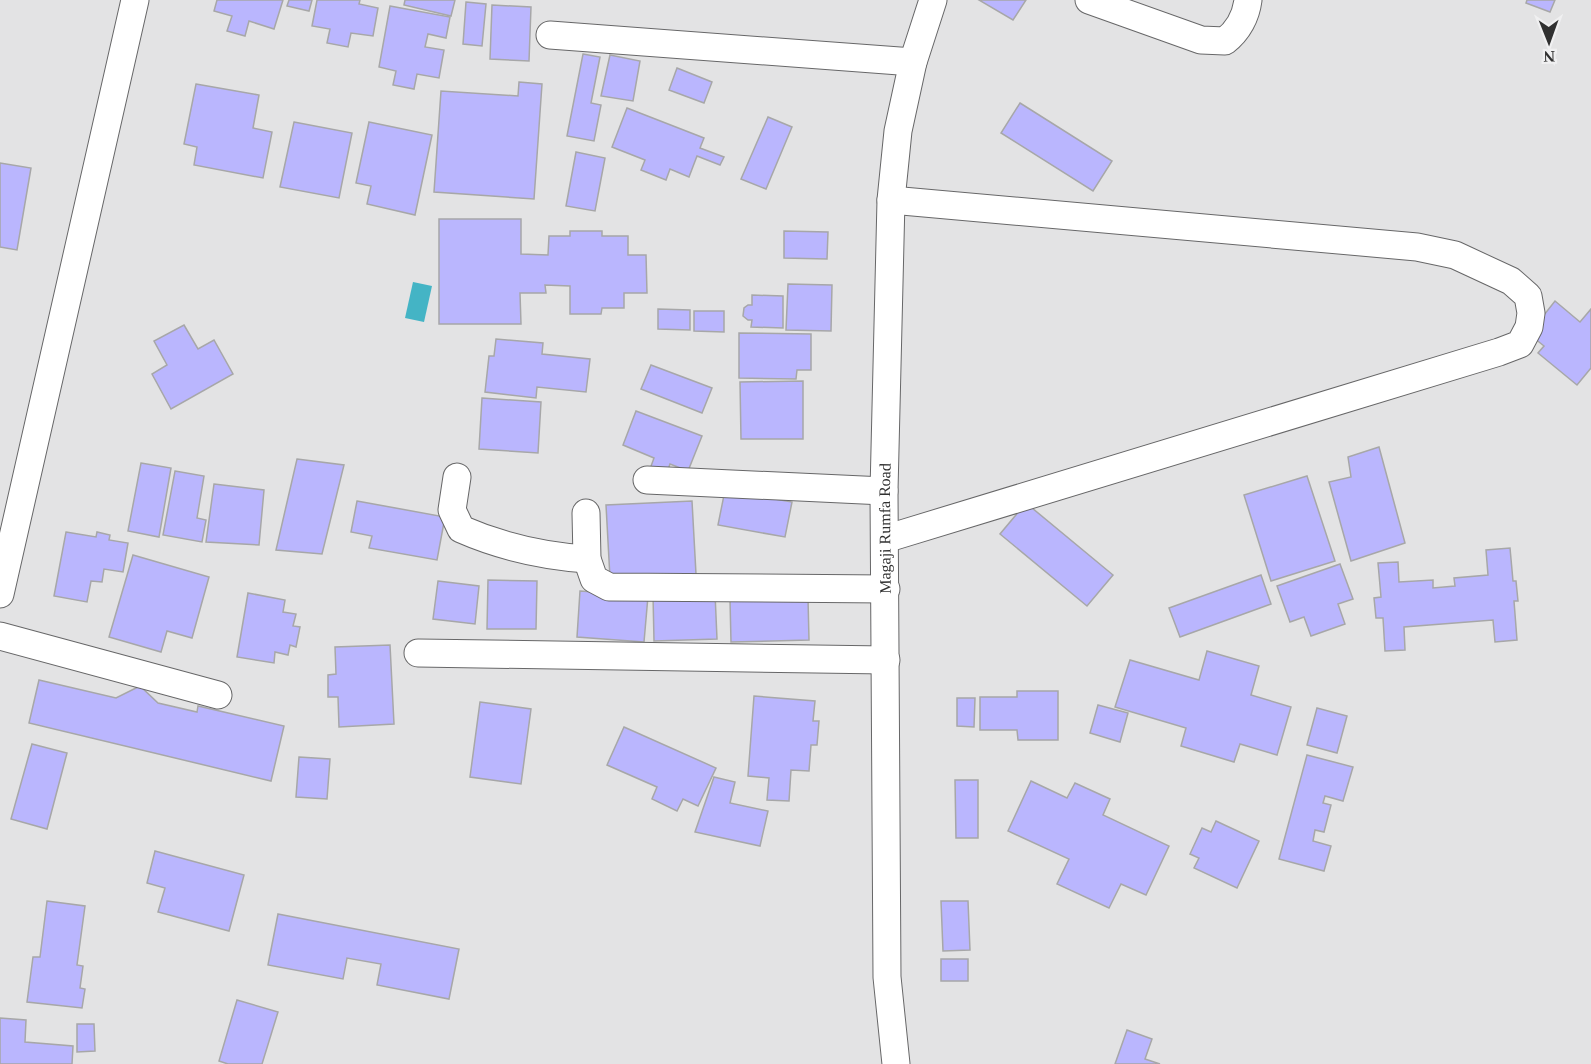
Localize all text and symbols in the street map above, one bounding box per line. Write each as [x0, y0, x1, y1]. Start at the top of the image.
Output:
north arrow [1519, 12, 1579, 72]
text: N [1543, 48, 1555, 65]
street label: Magaji Rumfa Road [875, 463, 894, 594]

